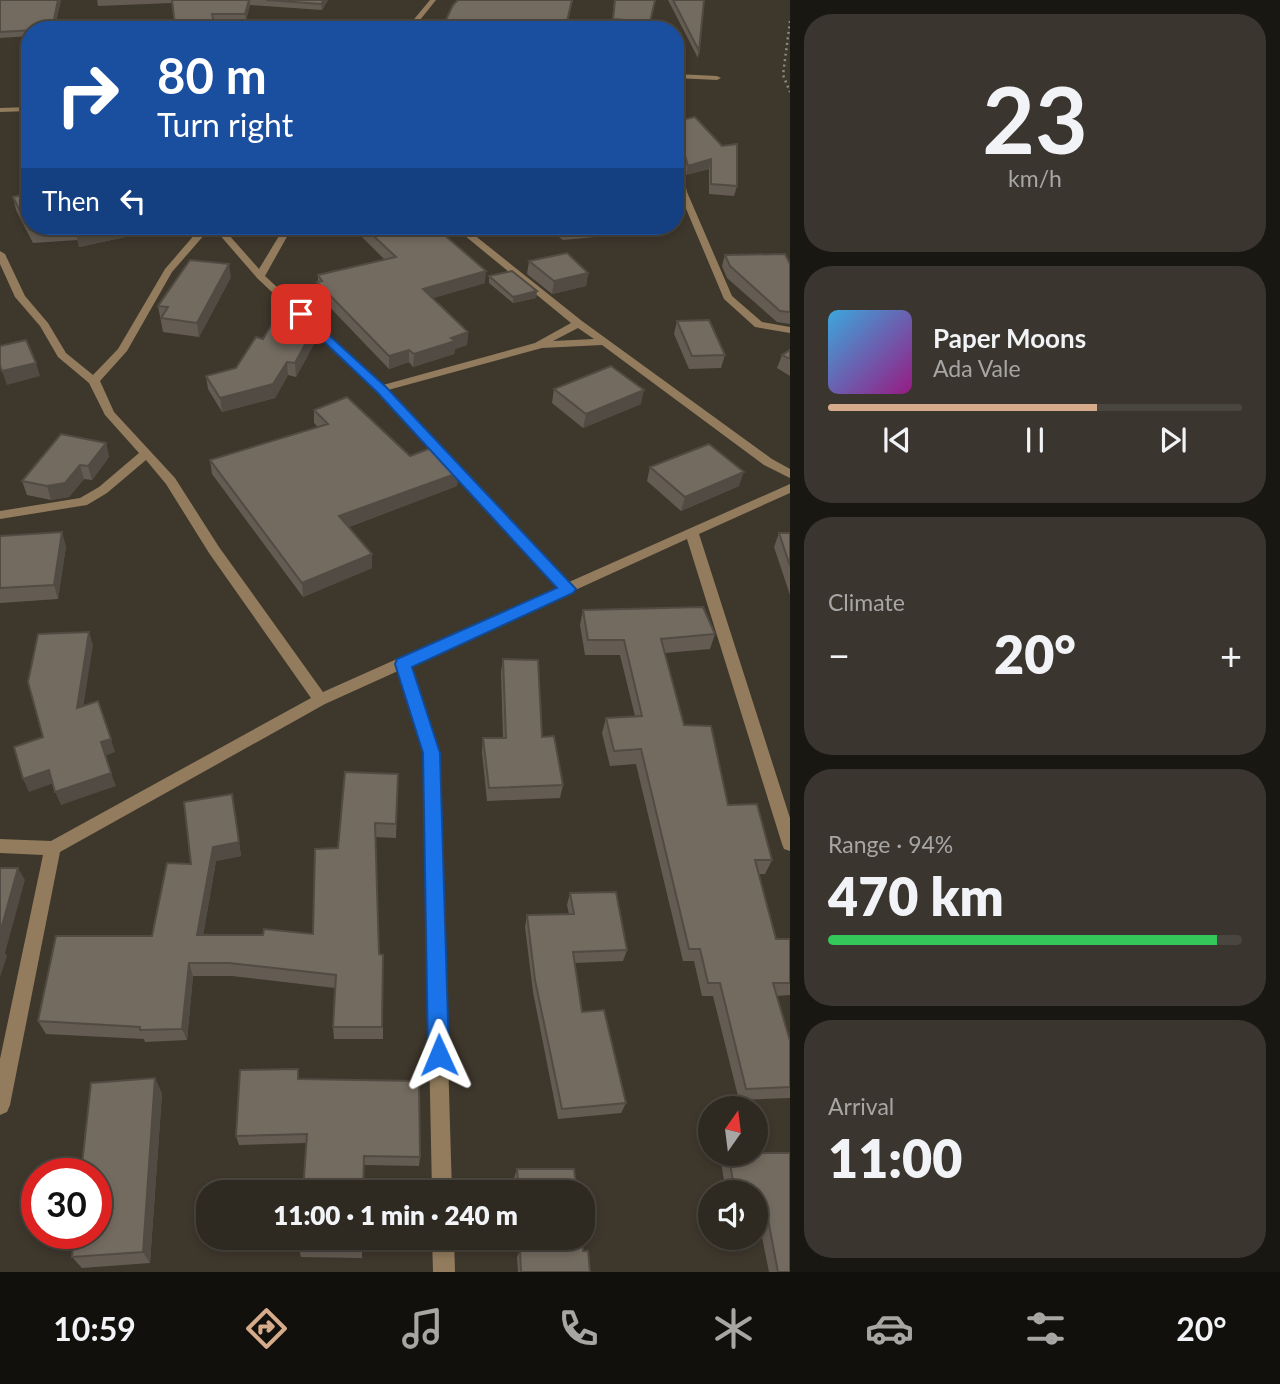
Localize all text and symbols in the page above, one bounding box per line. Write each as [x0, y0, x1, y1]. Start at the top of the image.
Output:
text: 80 m [157, 46, 267, 104]
icon: right [42, 49, 133, 140]
text: 23 [982, 64, 1088, 173]
text: Turn right [157, 105, 293, 144]
text: km/h [1008, 164, 1062, 192]
icon: left [114, 182, 152, 220]
text: Then [42, 185, 100, 217]
pin [271, 284, 331, 344]
icon: arrive [282, 295, 320, 333]
text: Paper Moons [933, 322, 1086, 354]
text: Ada Vale [933, 354, 1021, 382]
icon: previous [878, 421, 916, 459]
icon: pause [1016, 421, 1054, 459]
icon: next [1154, 421, 1192, 459]
text: Climate [828, 588, 905, 616]
text: 20° [994, 623, 1076, 685]
text: − [828, 632, 850, 678]
text: + [1220, 632, 1242, 678]
text: Range · 94% [828, 830, 953, 858]
text: 470 km [828, 865, 1004, 927]
position arrow [402, 1018, 476, 1092]
text: Arrival [828, 1092, 894, 1120]
north arrow [698, 1096, 768, 1166]
map controls [698, 1096, 768, 1250]
text: 11:00 [828, 1127, 962, 1189]
speed limit sign: 30 [21, 1158, 112, 1249]
button: sound [698, 1180, 768, 1250]
text: 11:00 · 1 min · 240 m [273, 1199, 518, 1231]
icon: directions [242, 1304, 291, 1353]
icon: music [398, 1304, 447, 1353]
icon: phone [554, 1304, 603, 1353]
icon: climate [709, 1304, 758, 1353]
icon: car [865, 1304, 914, 1353]
icon: filters [1021, 1304, 1070, 1353]
text: 10:59 [53, 1309, 136, 1348]
text: 20° [1176, 1309, 1227, 1348]

